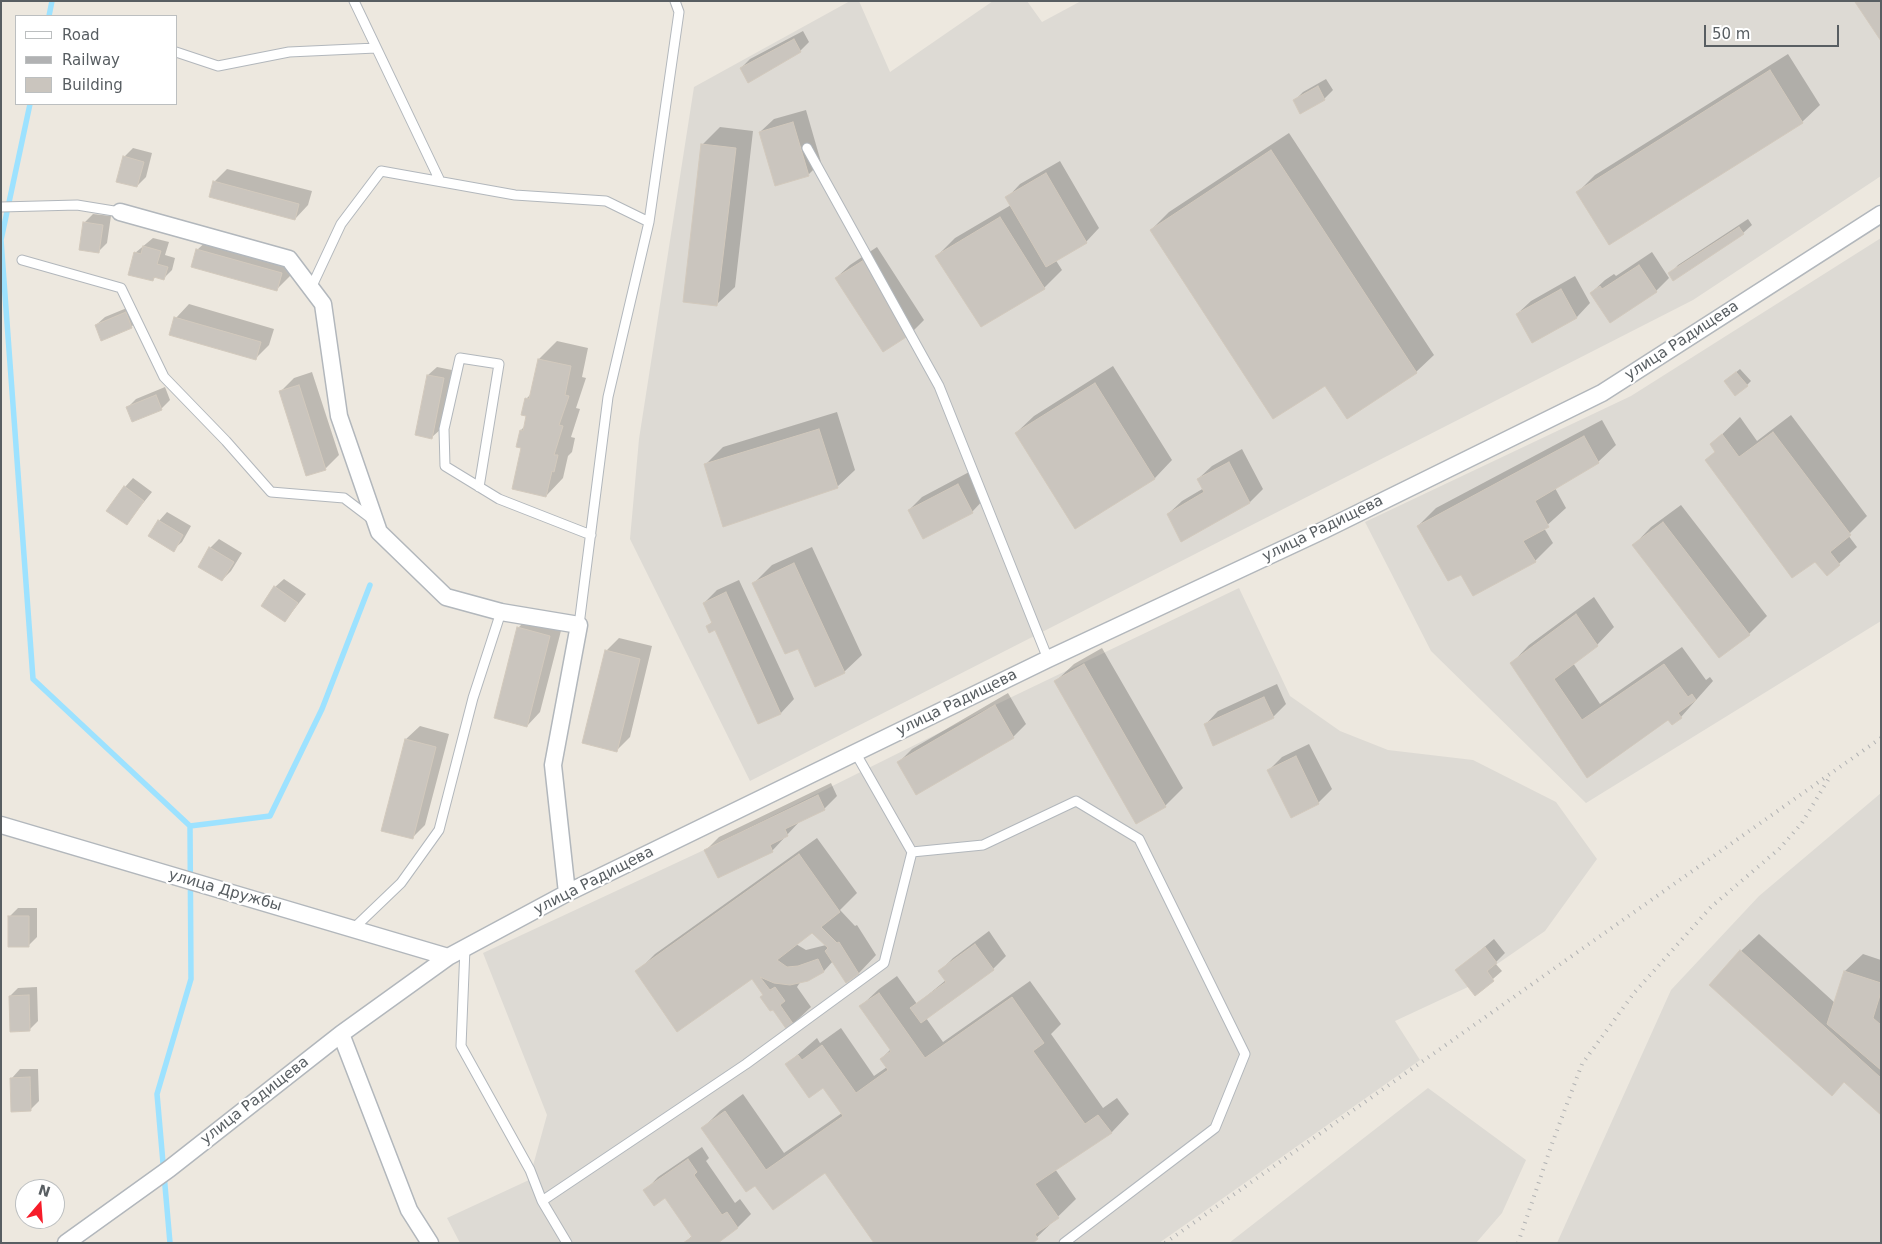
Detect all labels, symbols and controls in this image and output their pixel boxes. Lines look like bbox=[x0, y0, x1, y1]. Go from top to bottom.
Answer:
legend bbox=[15, 15, 178, 105]
scale bar bbox=[1707, 15, 1842, 47]
text: 50 m bbox=[1712, 25, 1750, 43]
text: Road bbox=[62, 26, 100, 44]
text: Railway bbox=[62, 51, 120, 69]
text: Building bbox=[62, 76, 123, 94]
street label: улица Радищева bbox=[1622, 297, 1742, 385]
street label: улица Радищева bbox=[1260, 492, 1386, 566]
street label: улица Радищева bbox=[894, 666, 1020, 740]
street label: улица Радищева bbox=[531, 843, 657, 919]
street label: улица Дружбы bbox=[166, 866, 284, 916]
street label: улица Радищева bbox=[197, 1053, 313, 1149]
north arrow bbox=[15, 1179, 65, 1229]
text: N bbox=[36, 1181, 52, 1200]

